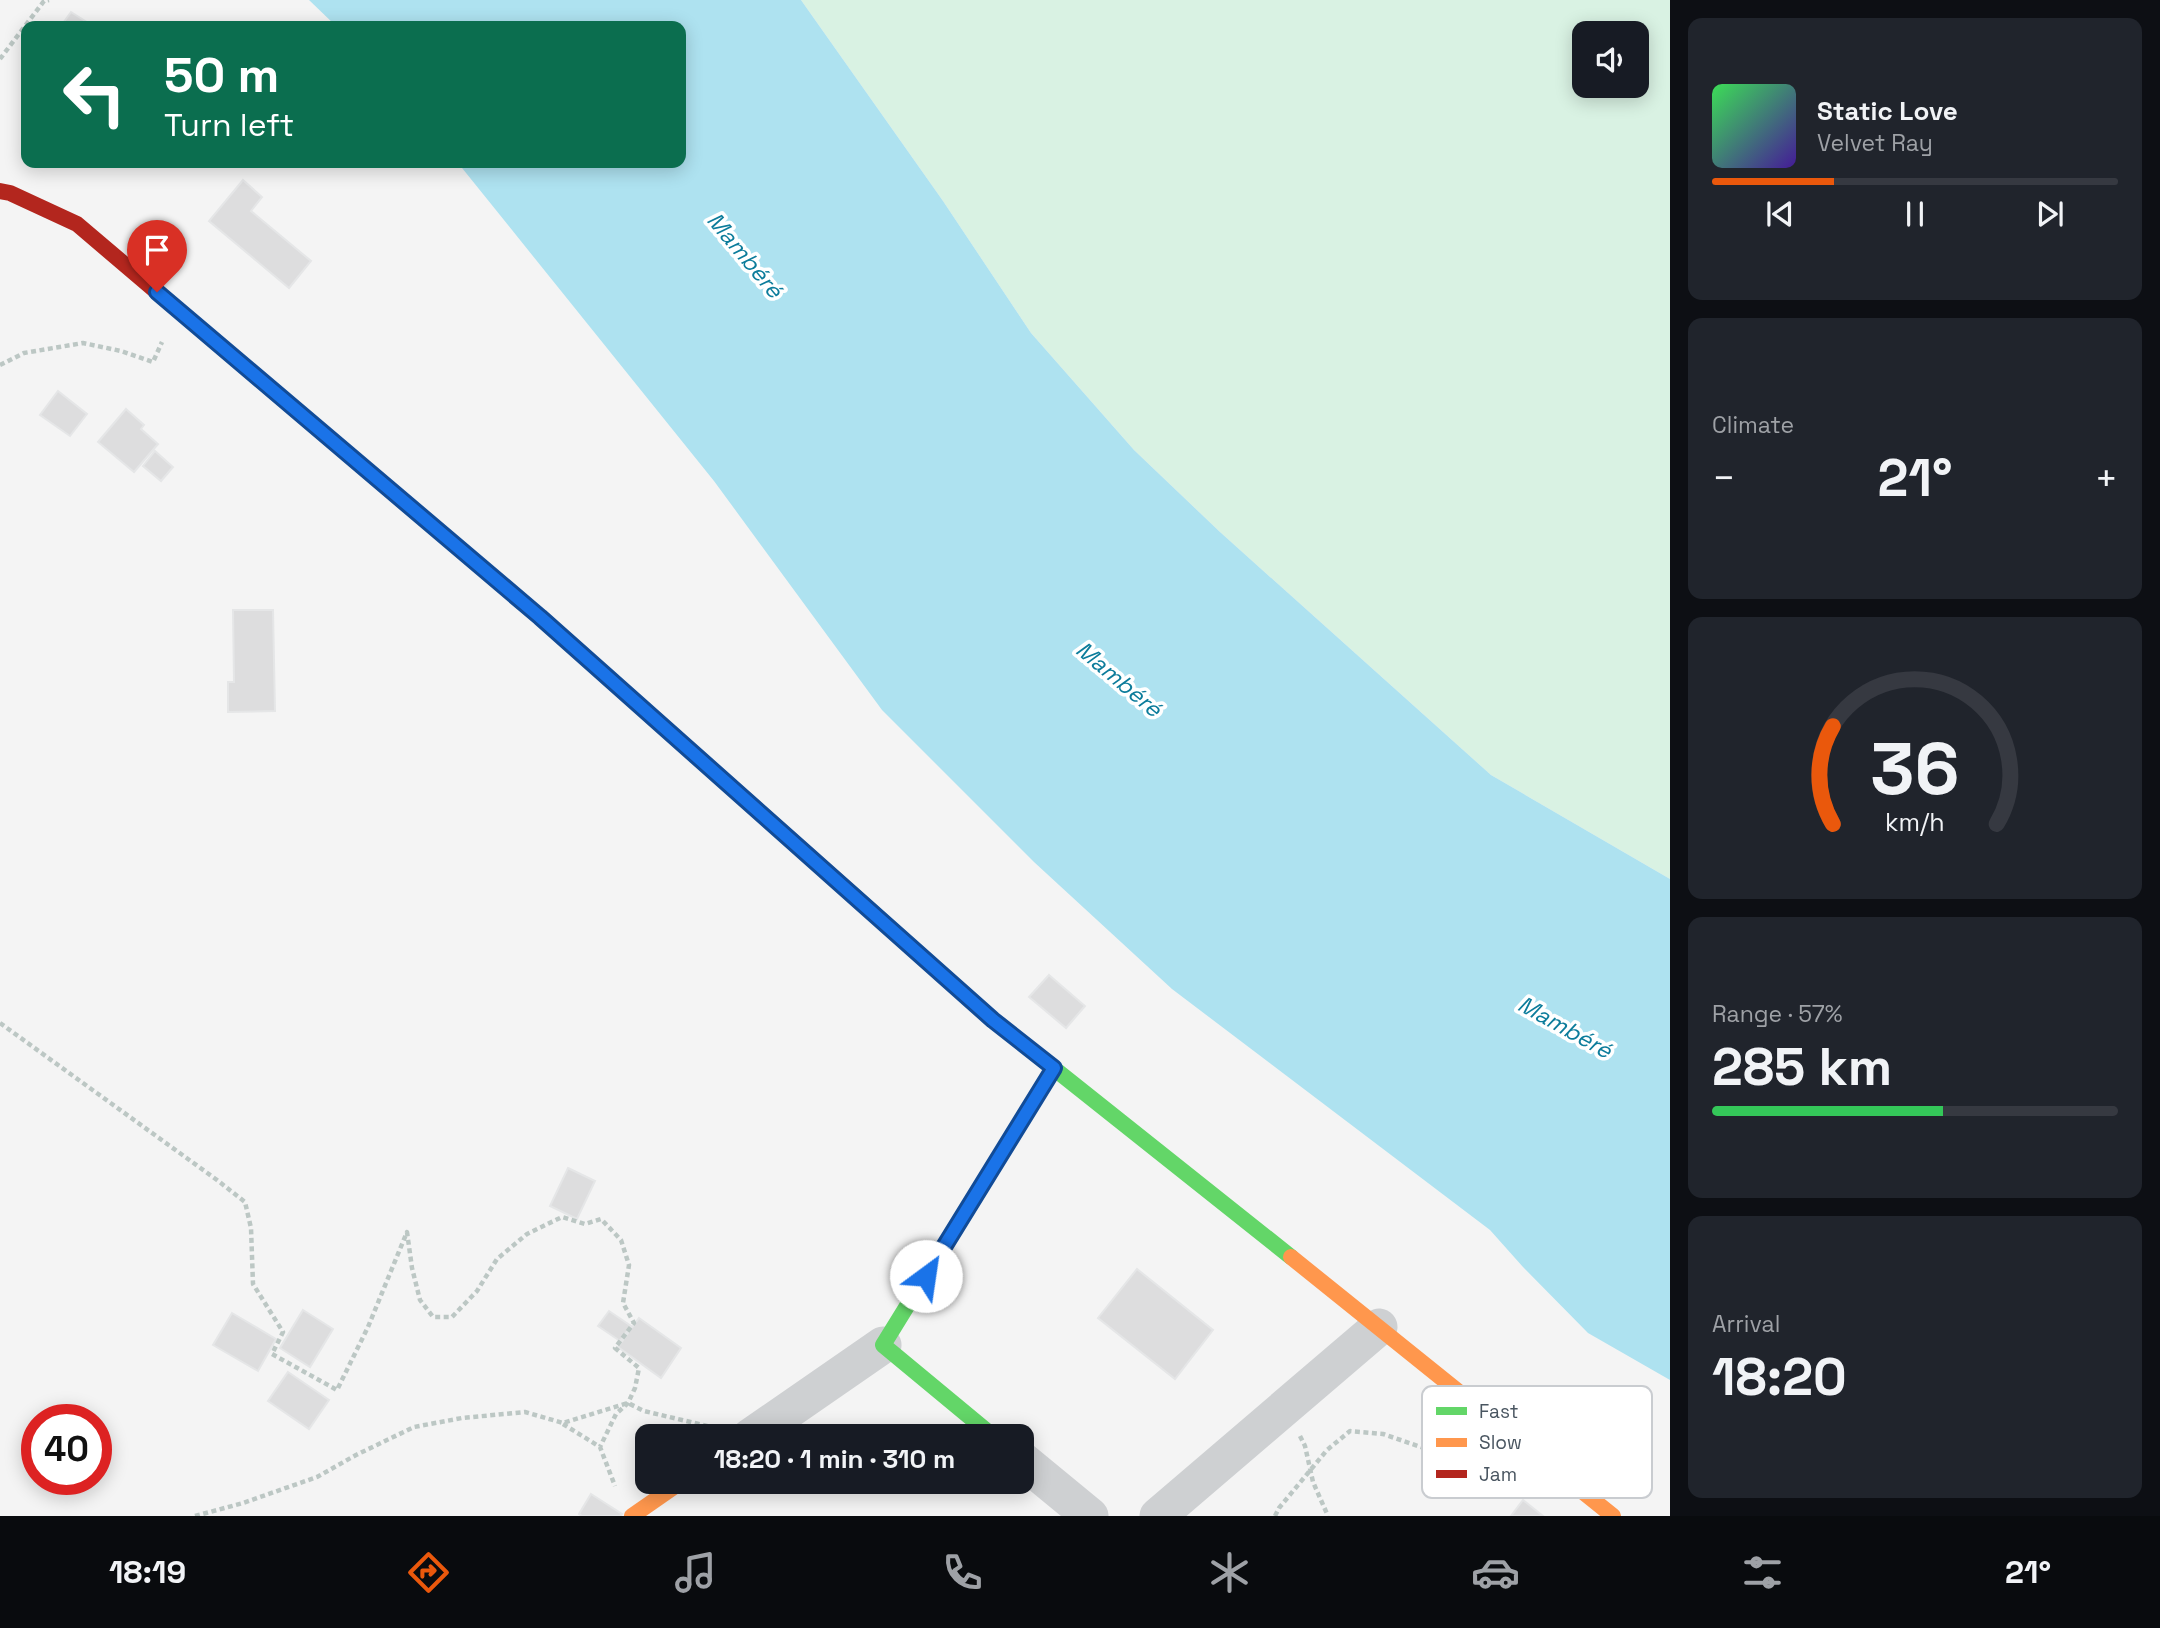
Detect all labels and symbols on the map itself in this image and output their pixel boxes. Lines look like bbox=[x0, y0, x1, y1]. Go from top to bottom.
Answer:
water label: Mambéré bbox=[700, 206, 791, 305]
pin bbox=[127, 220, 187, 292]
water label: Mambéré bbox=[1070, 634, 1169, 725]
water label: Mambéré bbox=[1513, 989, 1619, 1066]
position arrow bbox=[889, 1239, 963, 1313]
legend bbox=[1422, 1386, 1652, 1498]
text: Fast bbox=[1479, 1399, 1519, 1424]
speed limit sign: 40 bbox=[21, 1404, 112, 1495]
text: Slow bbox=[1479, 1430, 1522, 1455]
text: Jam bbox=[1479, 1462, 1517, 1487]

